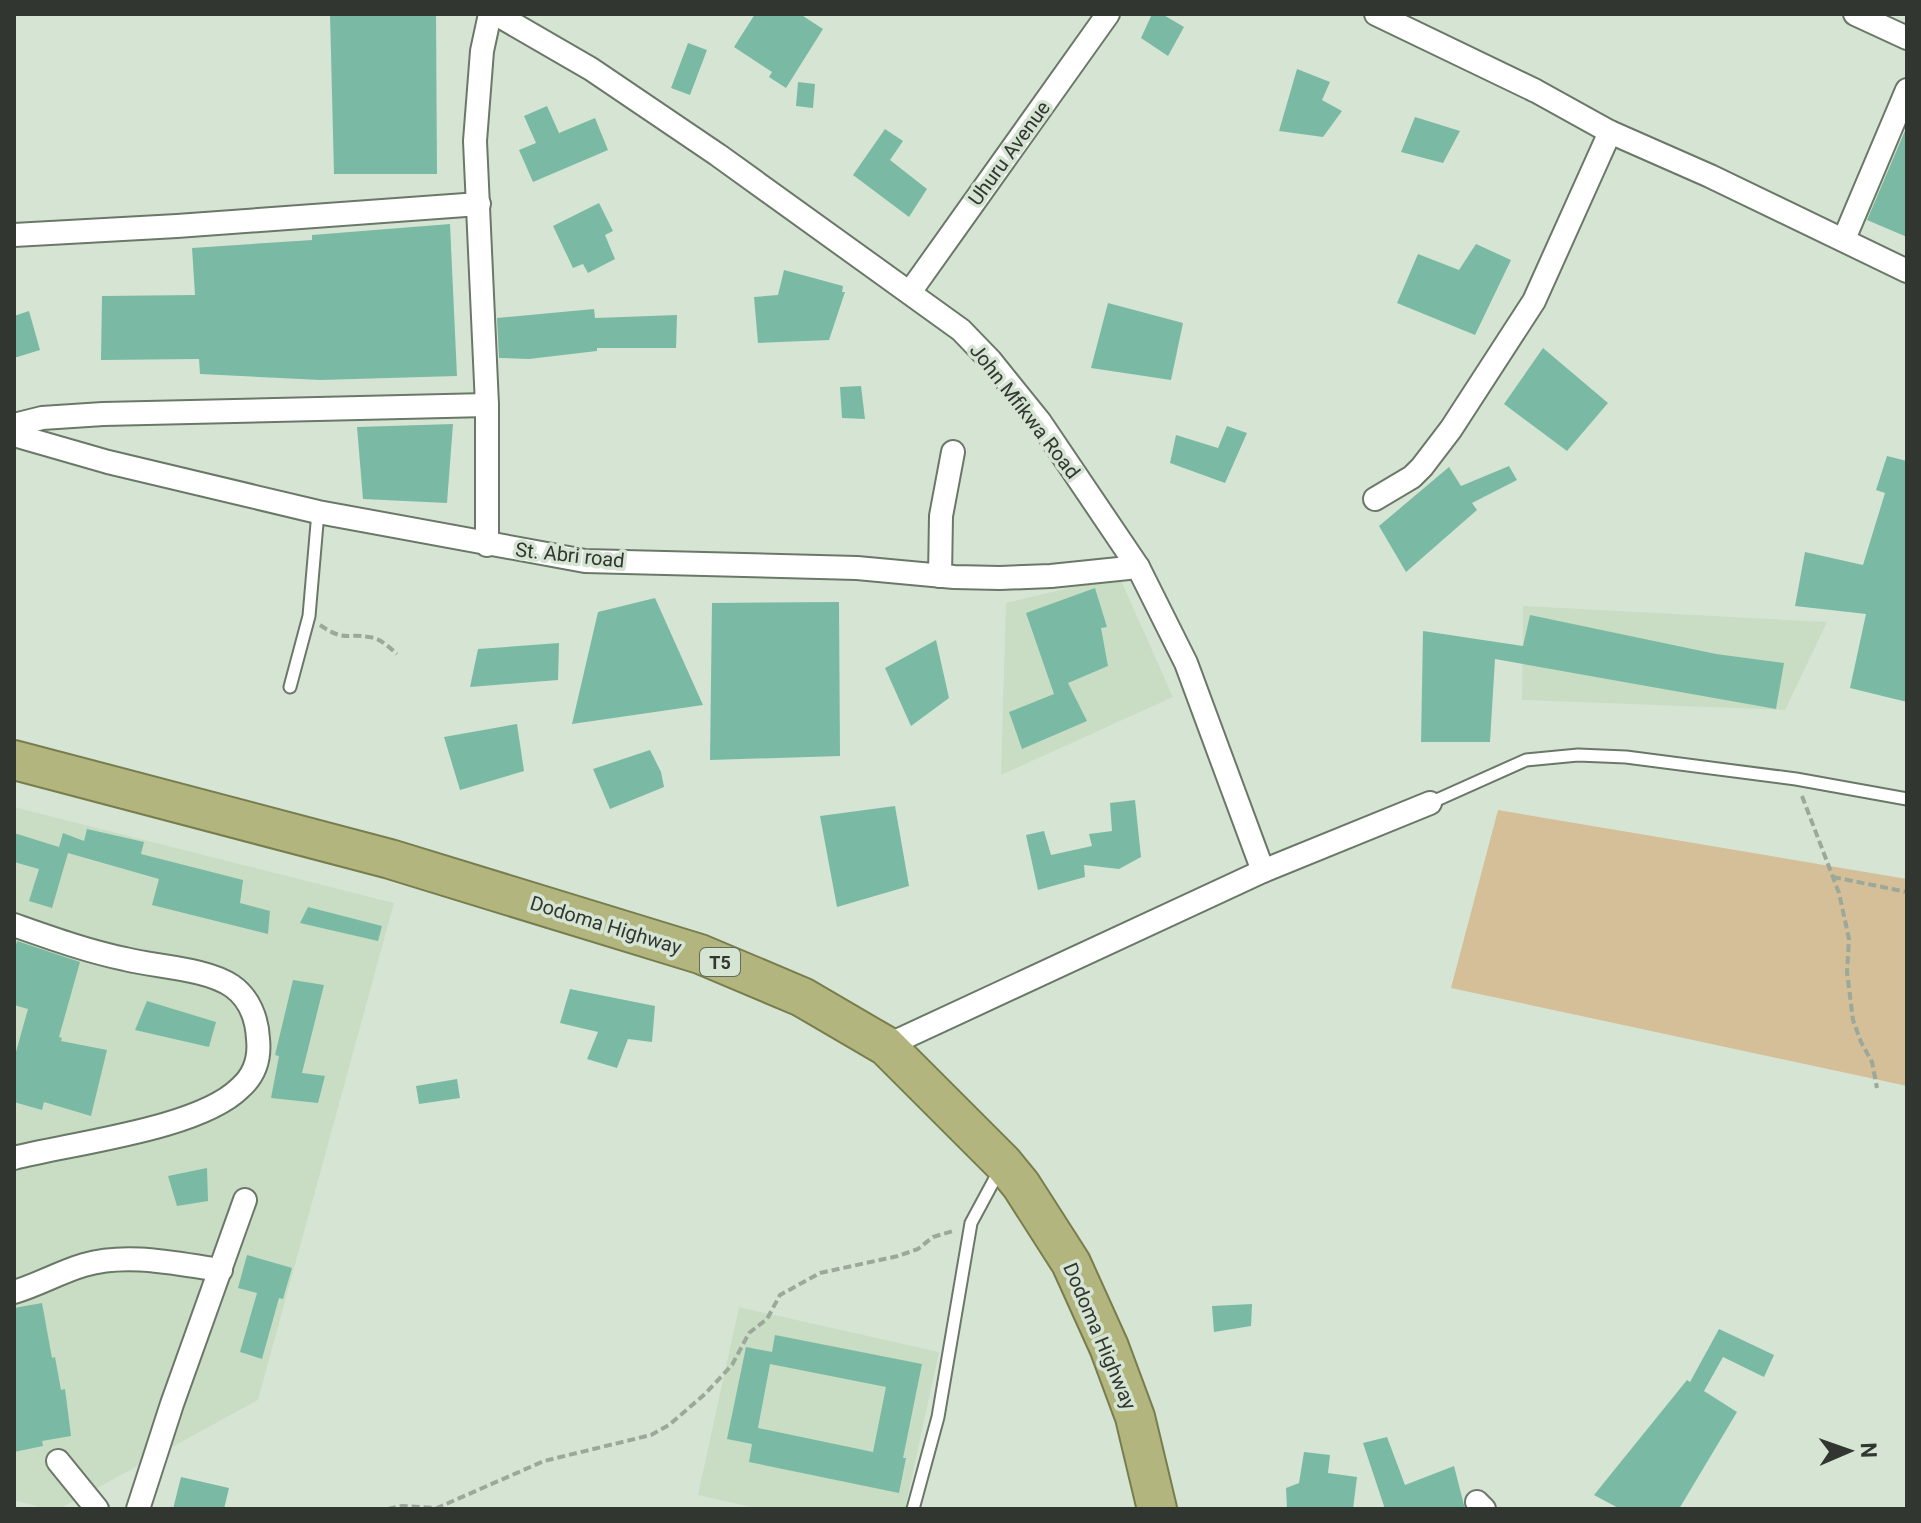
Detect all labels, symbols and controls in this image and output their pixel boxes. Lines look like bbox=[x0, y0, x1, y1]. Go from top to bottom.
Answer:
street label: Uhuru Avenue bbox=[963, 96, 1055, 210]
street label: John Mfikwa Road bbox=[965, 339, 1085, 483]
street label: St. Abri road bbox=[514, 537, 626, 573]
street label: Dodoma Highway bbox=[527, 891, 685, 960]
road number: T5 bbox=[700, 948, 740, 976]
street label: Dodoma Highway bbox=[1058, 1259, 1142, 1414]
north arrow bbox=[1809, 1411, 1889, 1491]
text: N bbox=[1856, 1442, 1881, 1459]

